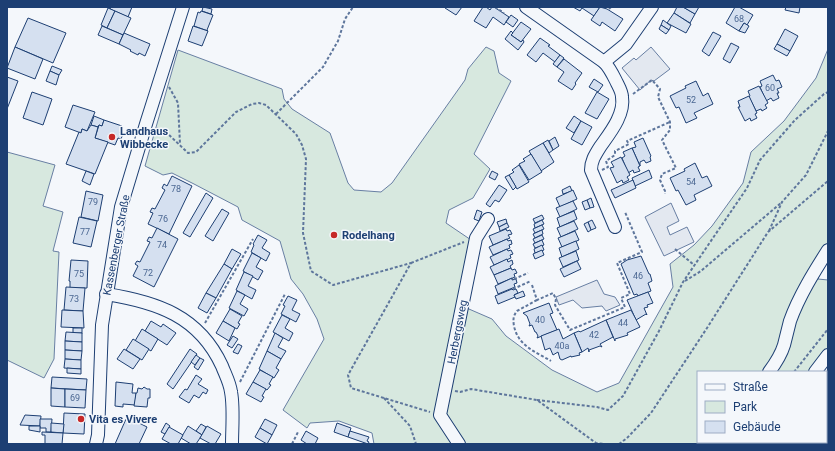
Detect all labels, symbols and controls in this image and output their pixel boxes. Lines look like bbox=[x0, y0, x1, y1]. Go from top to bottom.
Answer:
house number: 68 bbox=[734, 14, 744, 24]
house number: 60 bbox=[765, 83, 775, 93]
house number: 52 bbox=[686, 95, 696, 105]
place label: Landhaus Wibbecke bbox=[120, 125, 168, 151]
marker: Landhaus Wibbecke bbox=[107, 132, 117, 142]
house number: 54 bbox=[686, 177, 696, 187]
house number: 78 bbox=[171, 184, 181, 194]
street label: Kassenberger Straße bbox=[100, 194, 133, 297]
house number: 79 bbox=[88, 197, 98, 207]
house number: 76 bbox=[158, 214, 168, 224]
house number: 77 bbox=[80, 227, 90, 237]
place label: Rodelhang bbox=[342, 229, 395, 242]
marker: Rodelhang bbox=[329, 230, 339, 240]
house number: 74 bbox=[157, 240, 167, 250]
house number: 72 bbox=[143, 268, 153, 278]
house number: 75 bbox=[74, 269, 84, 279]
house number: 46 bbox=[633, 271, 643, 281]
house number: 73 bbox=[69, 294, 79, 304]
street label: Herbergsweg bbox=[445, 299, 470, 365]
house number: 40 bbox=[535, 315, 545, 325]
house number: 44 bbox=[618, 318, 628, 328]
house number: 42 bbox=[589, 330, 599, 340]
house number: 40a bbox=[554, 341, 570, 351]
legend bbox=[697, 371, 827, 443]
text: Straße bbox=[733, 380, 768, 394]
house number: 69 bbox=[70, 393, 80, 403]
text: Park bbox=[733, 400, 758, 414]
place label: Vita es Vivere bbox=[89, 413, 157, 426]
marker: Vita es Vivere bbox=[76, 414, 86, 424]
text: Gebäude bbox=[733, 420, 781, 434]

